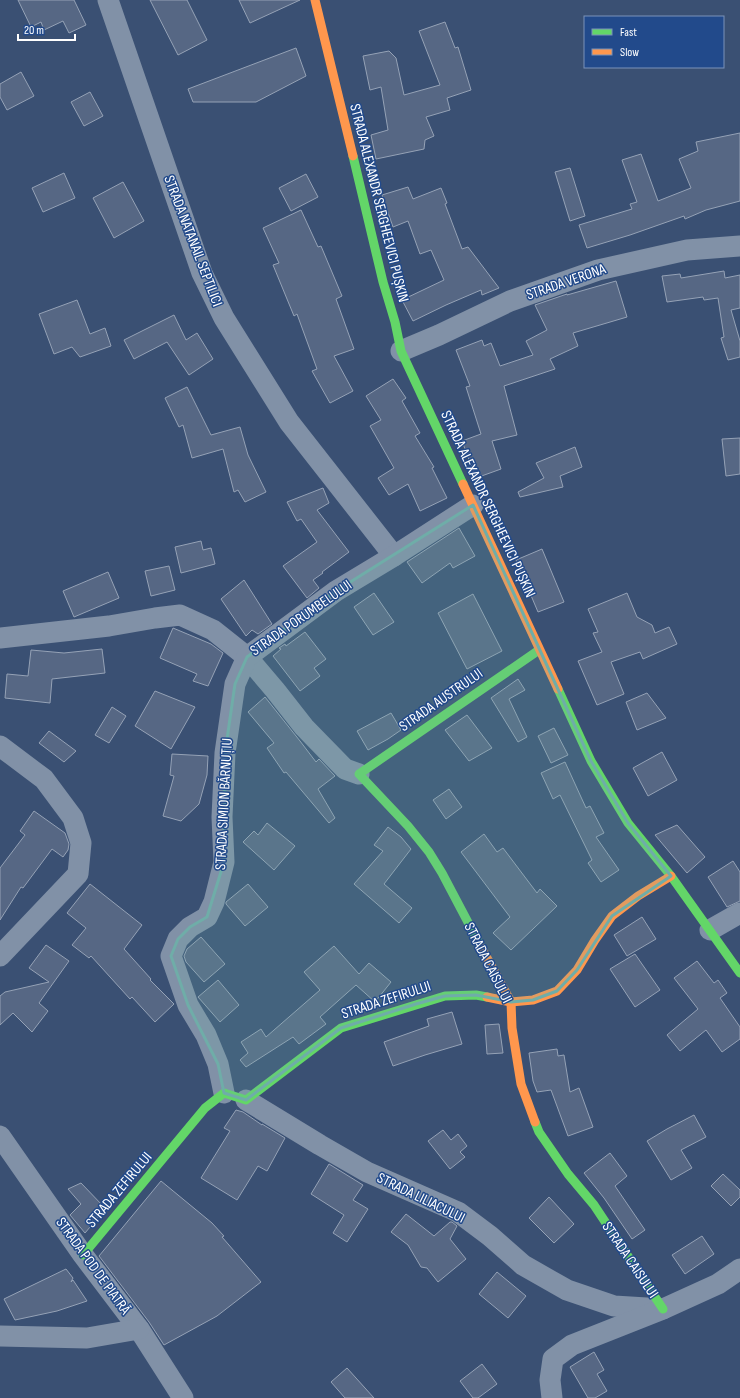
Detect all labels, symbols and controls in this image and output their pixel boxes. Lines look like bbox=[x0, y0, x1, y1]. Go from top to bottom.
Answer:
scale bar bbox=[18, 16, 75, 42]
legend bbox=[584, 16, 724, 68]
text: 20 m bbox=[24, 23, 44, 38]
text: Fast bbox=[620, 25, 637, 40]
text: Slow bbox=[620, 45, 639, 60]
street label: STRADA ALEXANDR SERGHEEVICI PUȘKIN bbox=[345, 102, 413, 304]
street label: STRADA NATANAIL SEPTILICI bbox=[159, 173, 227, 309]
street label: STRADA VERONA bbox=[524, 259, 609, 304]
street label: STRADA ALEXANDR SERGHEEVICI PUȘKIN bbox=[436, 408, 540, 600]
street label: STRADA PORUMBELULUI bbox=[246, 576, 356, 660]
street label: STRADA AUSTRULUI bbox=[395, 664, 487, 736]
street label: STRADA SIMION BĂRNUȚIU bbox=[211, 738, 237, 870]
street label: STRADA CAISULUI bbox=[460, 919, 516, 1007]
street label: STRADA ZEFIRULUI bbox=[339, 977, 433, 1023]
street label: STRADA ZEFIRULUI bbox=[82, 1148, 156, 1232]
street label: STRADA LILIACULUI bbox=[374, 1169, 468, 1227]
street label: STRADA POD DE PIATRĂ bbox=[51, 1214, 135, 1319]
street label: STRADA CAISULUI bbox=[598, 1218, 662, 1302]

